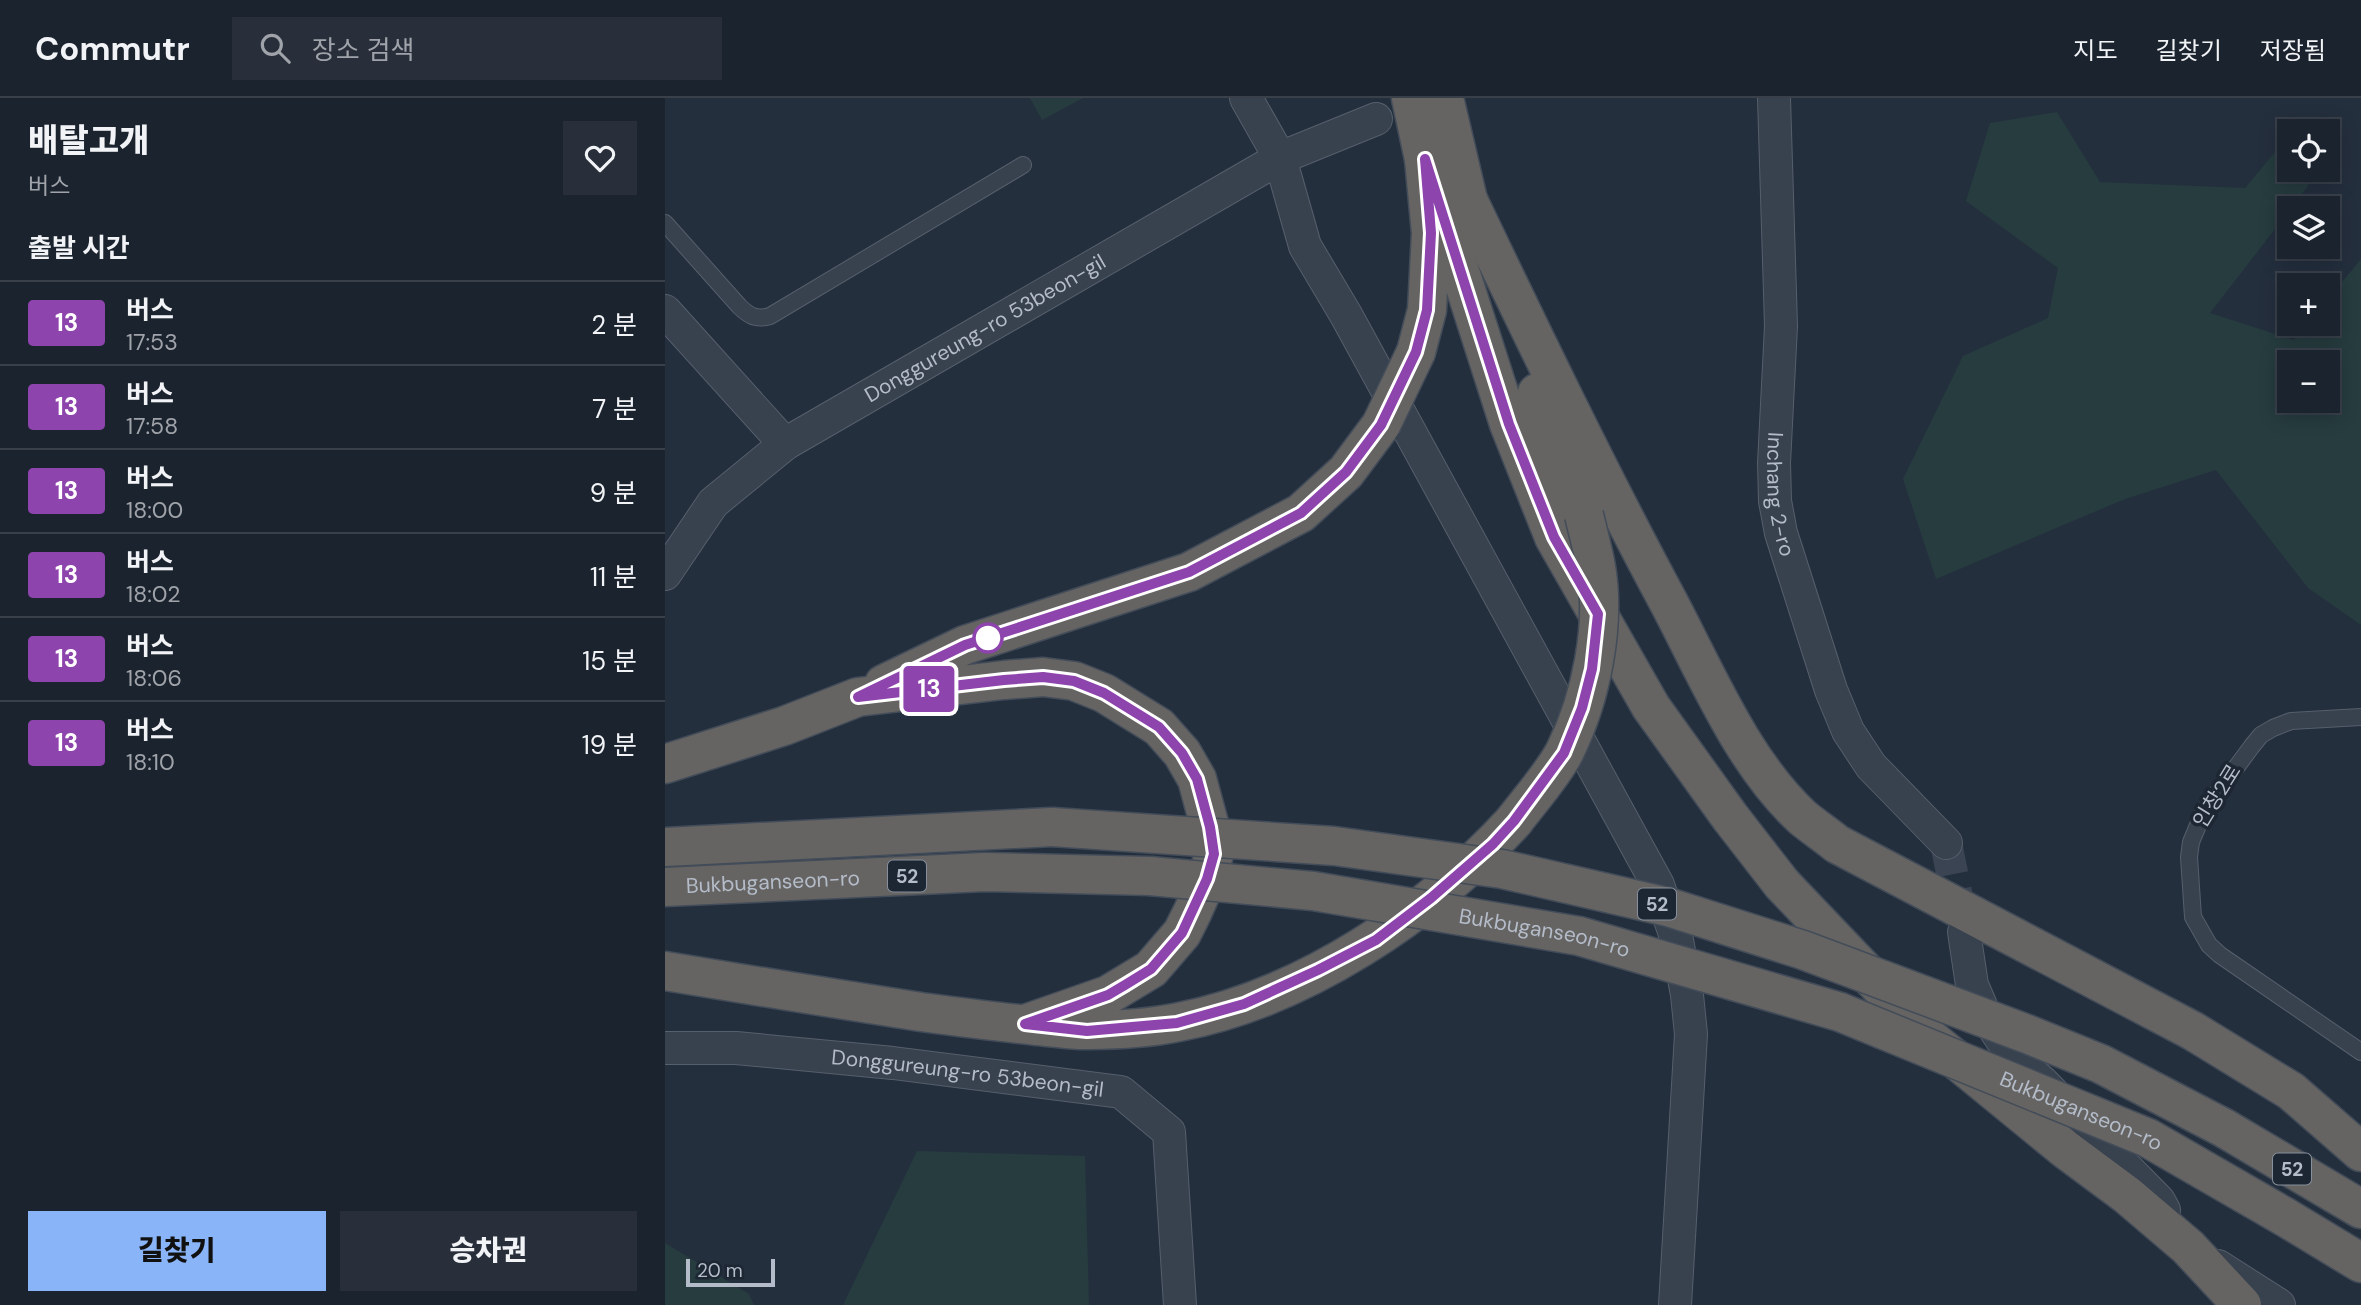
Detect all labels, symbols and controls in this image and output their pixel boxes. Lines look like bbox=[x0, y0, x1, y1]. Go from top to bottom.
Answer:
search box bbox=[232, 17, 722, 80]
text: Commutr bbox=[35, 27, 190, 70]
icon: search bbox=[256, 29, 294, 67]
text: 장소 검색 bbox=[312, 33, 414, 67]
text: 지도 bbox=[2073, 35, 2118, 66]
text: 길찾기 bbox=[2156, 35, 2222, 66]
text: 저장됨 bbox=[2260, 35, 2326, 66]
text: 배탈고개 bbox=[28, 119, 149, 162]
map controls bbox=[2277, 119, 2340, 413]
button: locate bbox=[2277, 119, 2340, 182]
button: heart bbox=[563, 121, 637, 195]
text: 버스 bbox=[28, 171, 70, 201]
button: layers bbox=[2277, 196, 2340, 259]
text: 출발 시간 bbox=[28, 231, 130, 265]
street label: Donggureung-ro 53beon-gil bbox=[860, 248, 1111, 409]
button: + bbox=[2277, 273, 2340, 336]
text: 버스 bbox=[126, 293, 174, 327]
text: 13 bbox=[55, 307, 78, 338]
text: 2 분 bbox=[591, 308, 637, 342]
text: 17:53 bbox=[126, 327, 178, 357]
button: − bbox=[2277, 350, 2340, 413]
text: 버스 bbox=[126, 377, 174, 411]
text: 13 bbox=[55, 391, 78, 422]
text: 7 분 bbox=[592, 392, 637, 426]
text: 17:58 bbox=[126, 411, 178, 441]
street label: Inchang 2-ro bbox=[1760, 431, 1802, 560]
text: 버스 bbox=[126, 461, 174, 495]
text: 13 bbox=[55, 475, 78, 506]
text: 9 분 bbox=[590, 476, 637, 510]
text: 18:00 bbox=[126, 495, 183, 525]
text: 버스 bbox=[126, 545, 174, 579]
text: 13 bbox=[55, 559, 78, 590]
text: 11 분 bbox=[590, 560, 637, 594]
text: 18:02 bbox=[126, 579, 181, 609]
unlabelled marker bbox=[973, 623, 1003, 653]
text: 버스 bbox=[126, 629, 174, 663]
text: 13 bbox=[55, 643, 78, 674]
text: 15 분 bbox=[582, 644, 637, 678]
text: 18:06 bbox=[126, 663, 182, 693]
line badge: 13 bbox=[897, 666, 961, 712]
text: 13 bbox=[917, 673, 941, 704]
text: 버스 bbox=[126, 713, 174, 747]
text: 13 bbox=[55, 727, 78, 758]
text: 19 분 bbox=[582, 728, 637, 762]
text: 18:10 bbox=[126, 747, 175, 777]
street label: 인창2로 bbox=[2187, 759, 2247, 833]
road number: 52 bbox=[888, 860, 926, 891]
street label: Bukbuganseon-ro bbox=[685, 864, 860, 900]
road number: 52 bbox=[1638, 888, 1676, 919]
street label: Bukbuganseon-ro bbox=[1457, 902, 1633, 964]
street label: Donggureung-ro 53beon-gil bbox=[830, 1043, 1105, 1104]
street label: Bukbuganseon-ro bbox=[1995, 1065, 2168, 1158]
road number: 52 bbox=[2273, 1154, 2311, 1184]
button: 길찾기 bbox=[28, 1211, 326, 1291]
button: 승차권 bbox=[340, 1211, 637, 1291]
scale bar bbox=[686, 1256, 775, 1288]
text: 20 m bbox=[697, 1258, 743, 1283]

